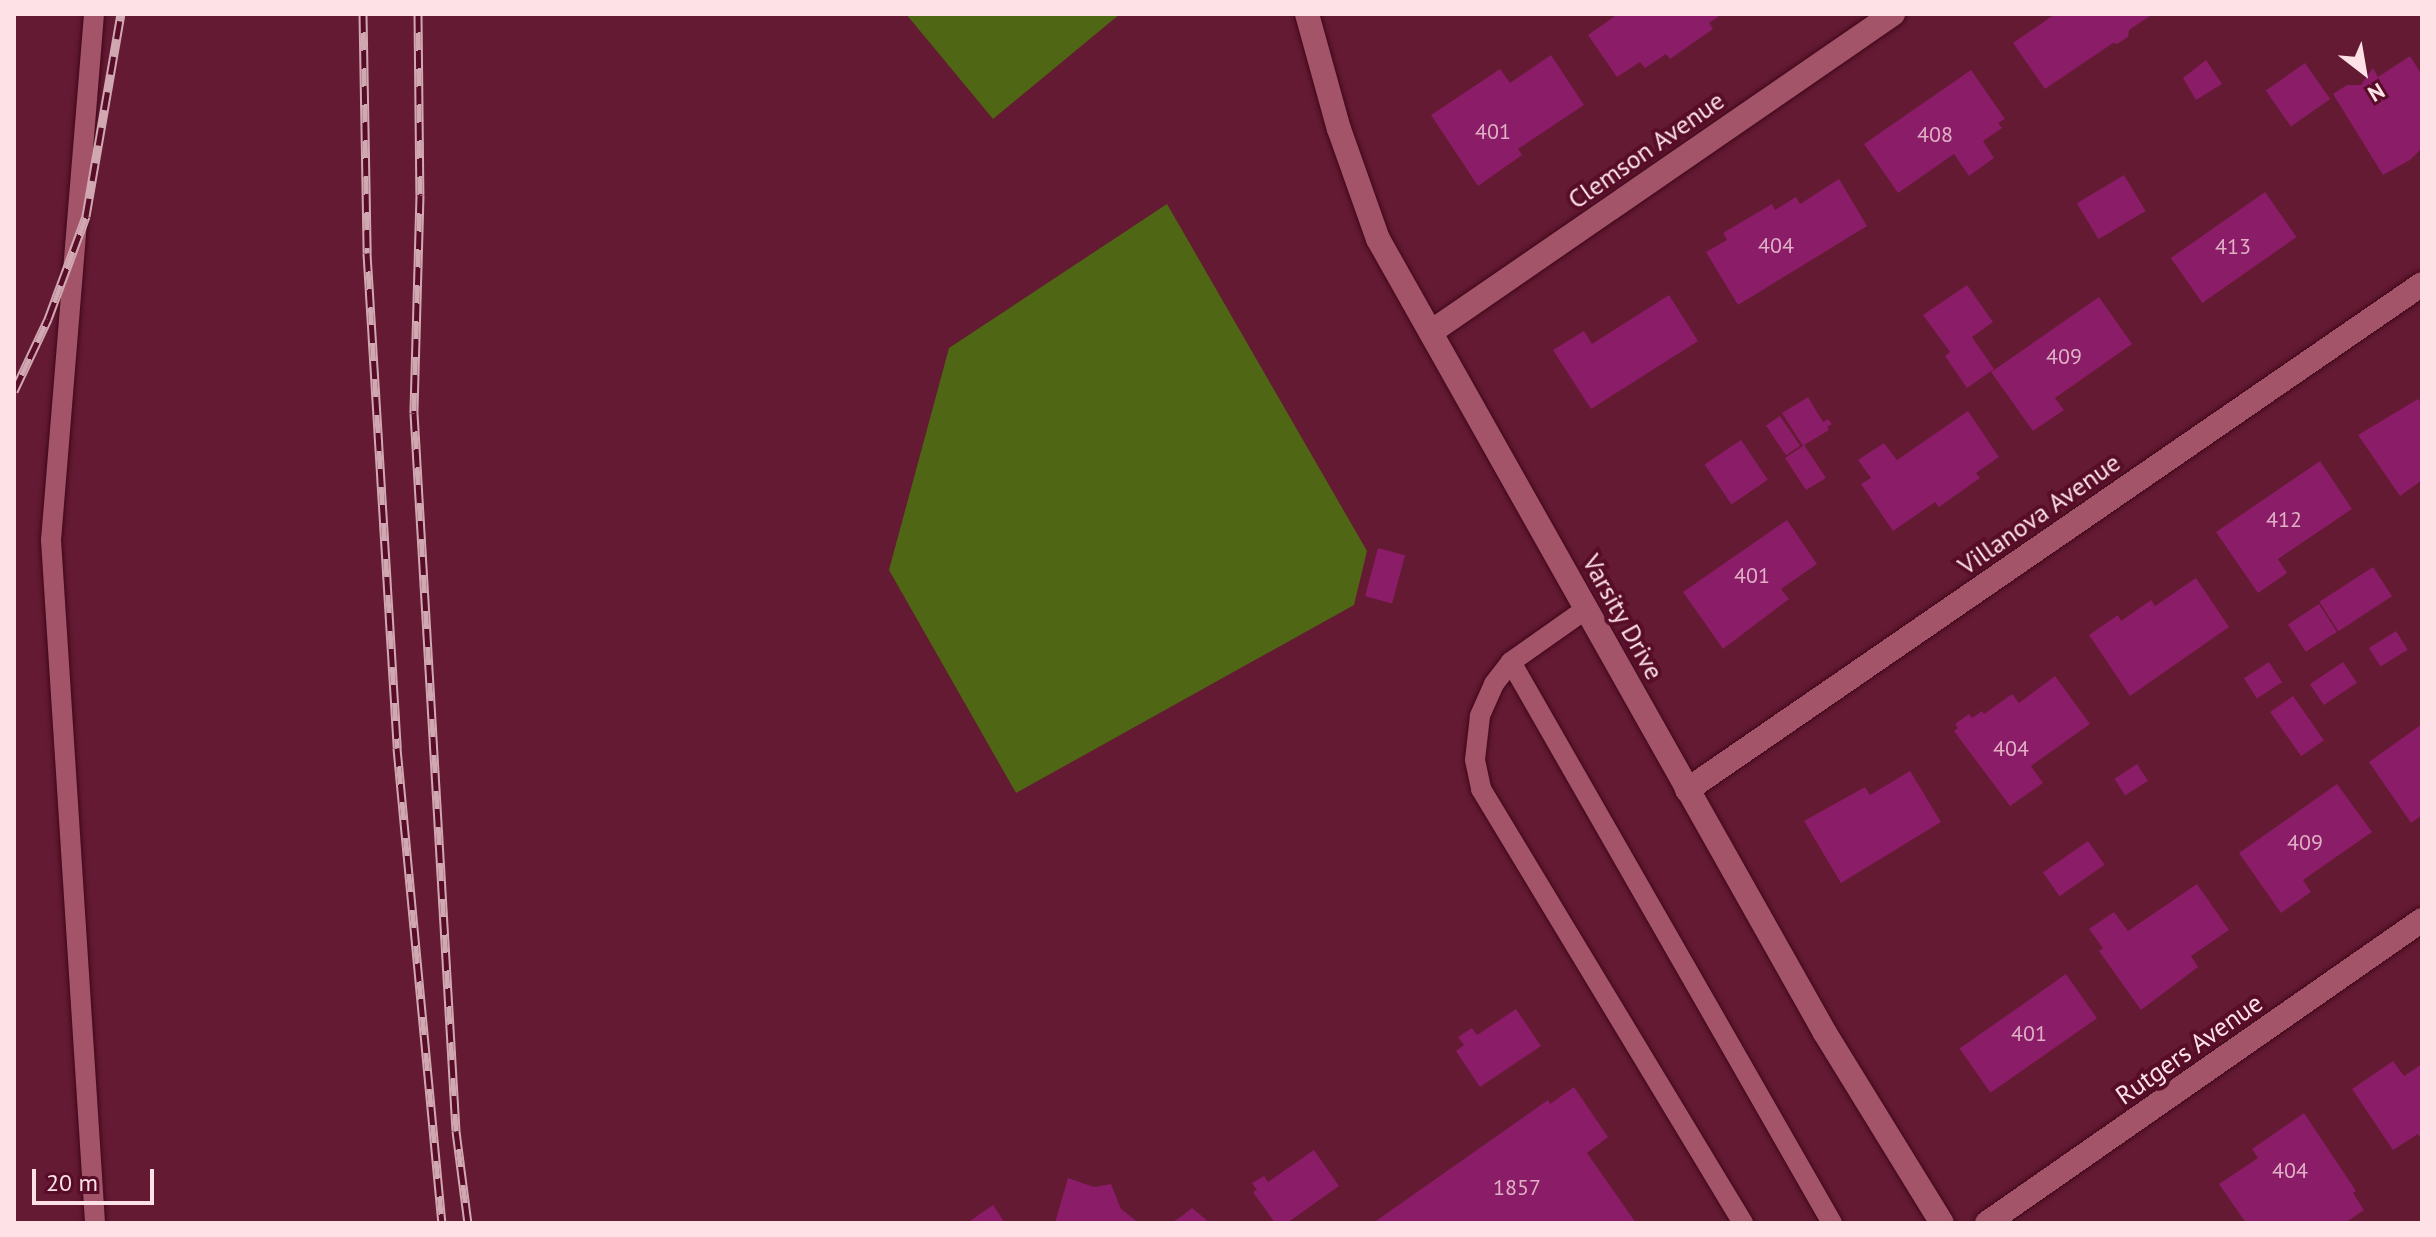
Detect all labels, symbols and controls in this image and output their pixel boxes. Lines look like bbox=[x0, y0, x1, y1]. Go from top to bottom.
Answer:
north arrow bbox=[2324, 32, 2404, 112]
text: N bbox=[2363, 77, 2390, 108]
street label: Clemson Avenue bbox=[1562, 84, 1730, 216]
house number: 401 bbox=[1475, 119, 1511, 145]
house number: 408 bbox=[1917, 122, 1953, 148]
house number: 404 bbox=[1758, 233, 1794, 259]
house number: 413 bbox=[2215, 234, 2251, 260]
house number: 409 bbox=[2046, 344, 2082, 370]
street label: Villanova Avenue bbox=[1952, 446, 2126, 582]
house number: 412 bbox=[2266, 507, 2302, 533]
street label: Varsity Drive bbox=[1576, 549, 1670, 685]
house number: 401 bbox=[1734, 563, 1770, 589]
house number: 404 bbox=[1993, 736, 2029, 762]
house number: 409 bbox=[2287, 830, 2323, 856]
street label: Rutgers Avenue bbox=[2109, 987, 2269, 1111]
house number: 401 bbox=[2011, 1021, 2047, 1047]
scale bar bbox=[36, 1153, 158, 1203]
house number: 404 bbox=[2272, 1158, 2308, 1184]
text: 20 m bbox=[46, 1167, 98, 1198]
house number: 1857 bbox=[1493, 1175, 1541, 1201]

